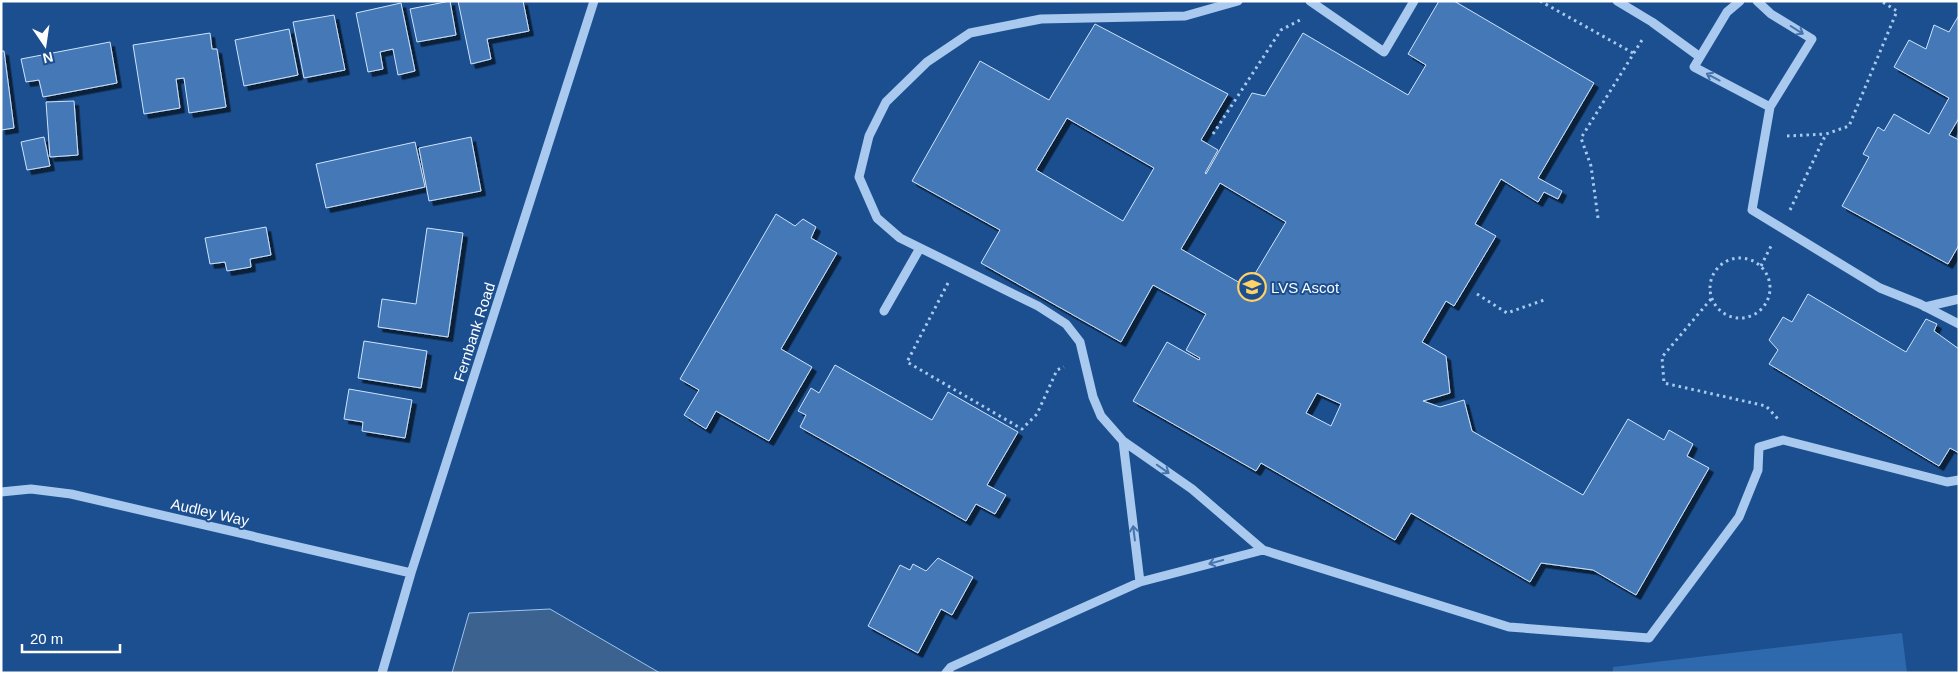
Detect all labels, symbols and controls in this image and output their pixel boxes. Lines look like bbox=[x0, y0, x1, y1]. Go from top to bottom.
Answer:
north arrow bbox=[20, 20, 70, 70]
one-way arrow bbox=[1789, 25, 1803, 35]
text: N bbox=[41, 49, 55, 67]
one-way arrow bbox=[1706, 72, 1721, 82]
school or university icon: LVS Ascot bbox=[1237, 272, 1267, 302]
place label: LVS Ascot bbox=[1271, 279, 1340, 296]
street label: Fernbank Road bbox=[450, 280, 498, 384]
one-way arrow bbox=[1156, 464, 1170, 474]
street label: Audley Way bbox=[169, 495, 251, 529]
one-way arrow bbox=[1129, 526, 1139, 542]
one-way arrow bbox=[1209, 558, 1225, 567]
scale bar bbox=[22, 622, 120, 654]
text: 20 m bbox=[30, 630, 63, 647]

